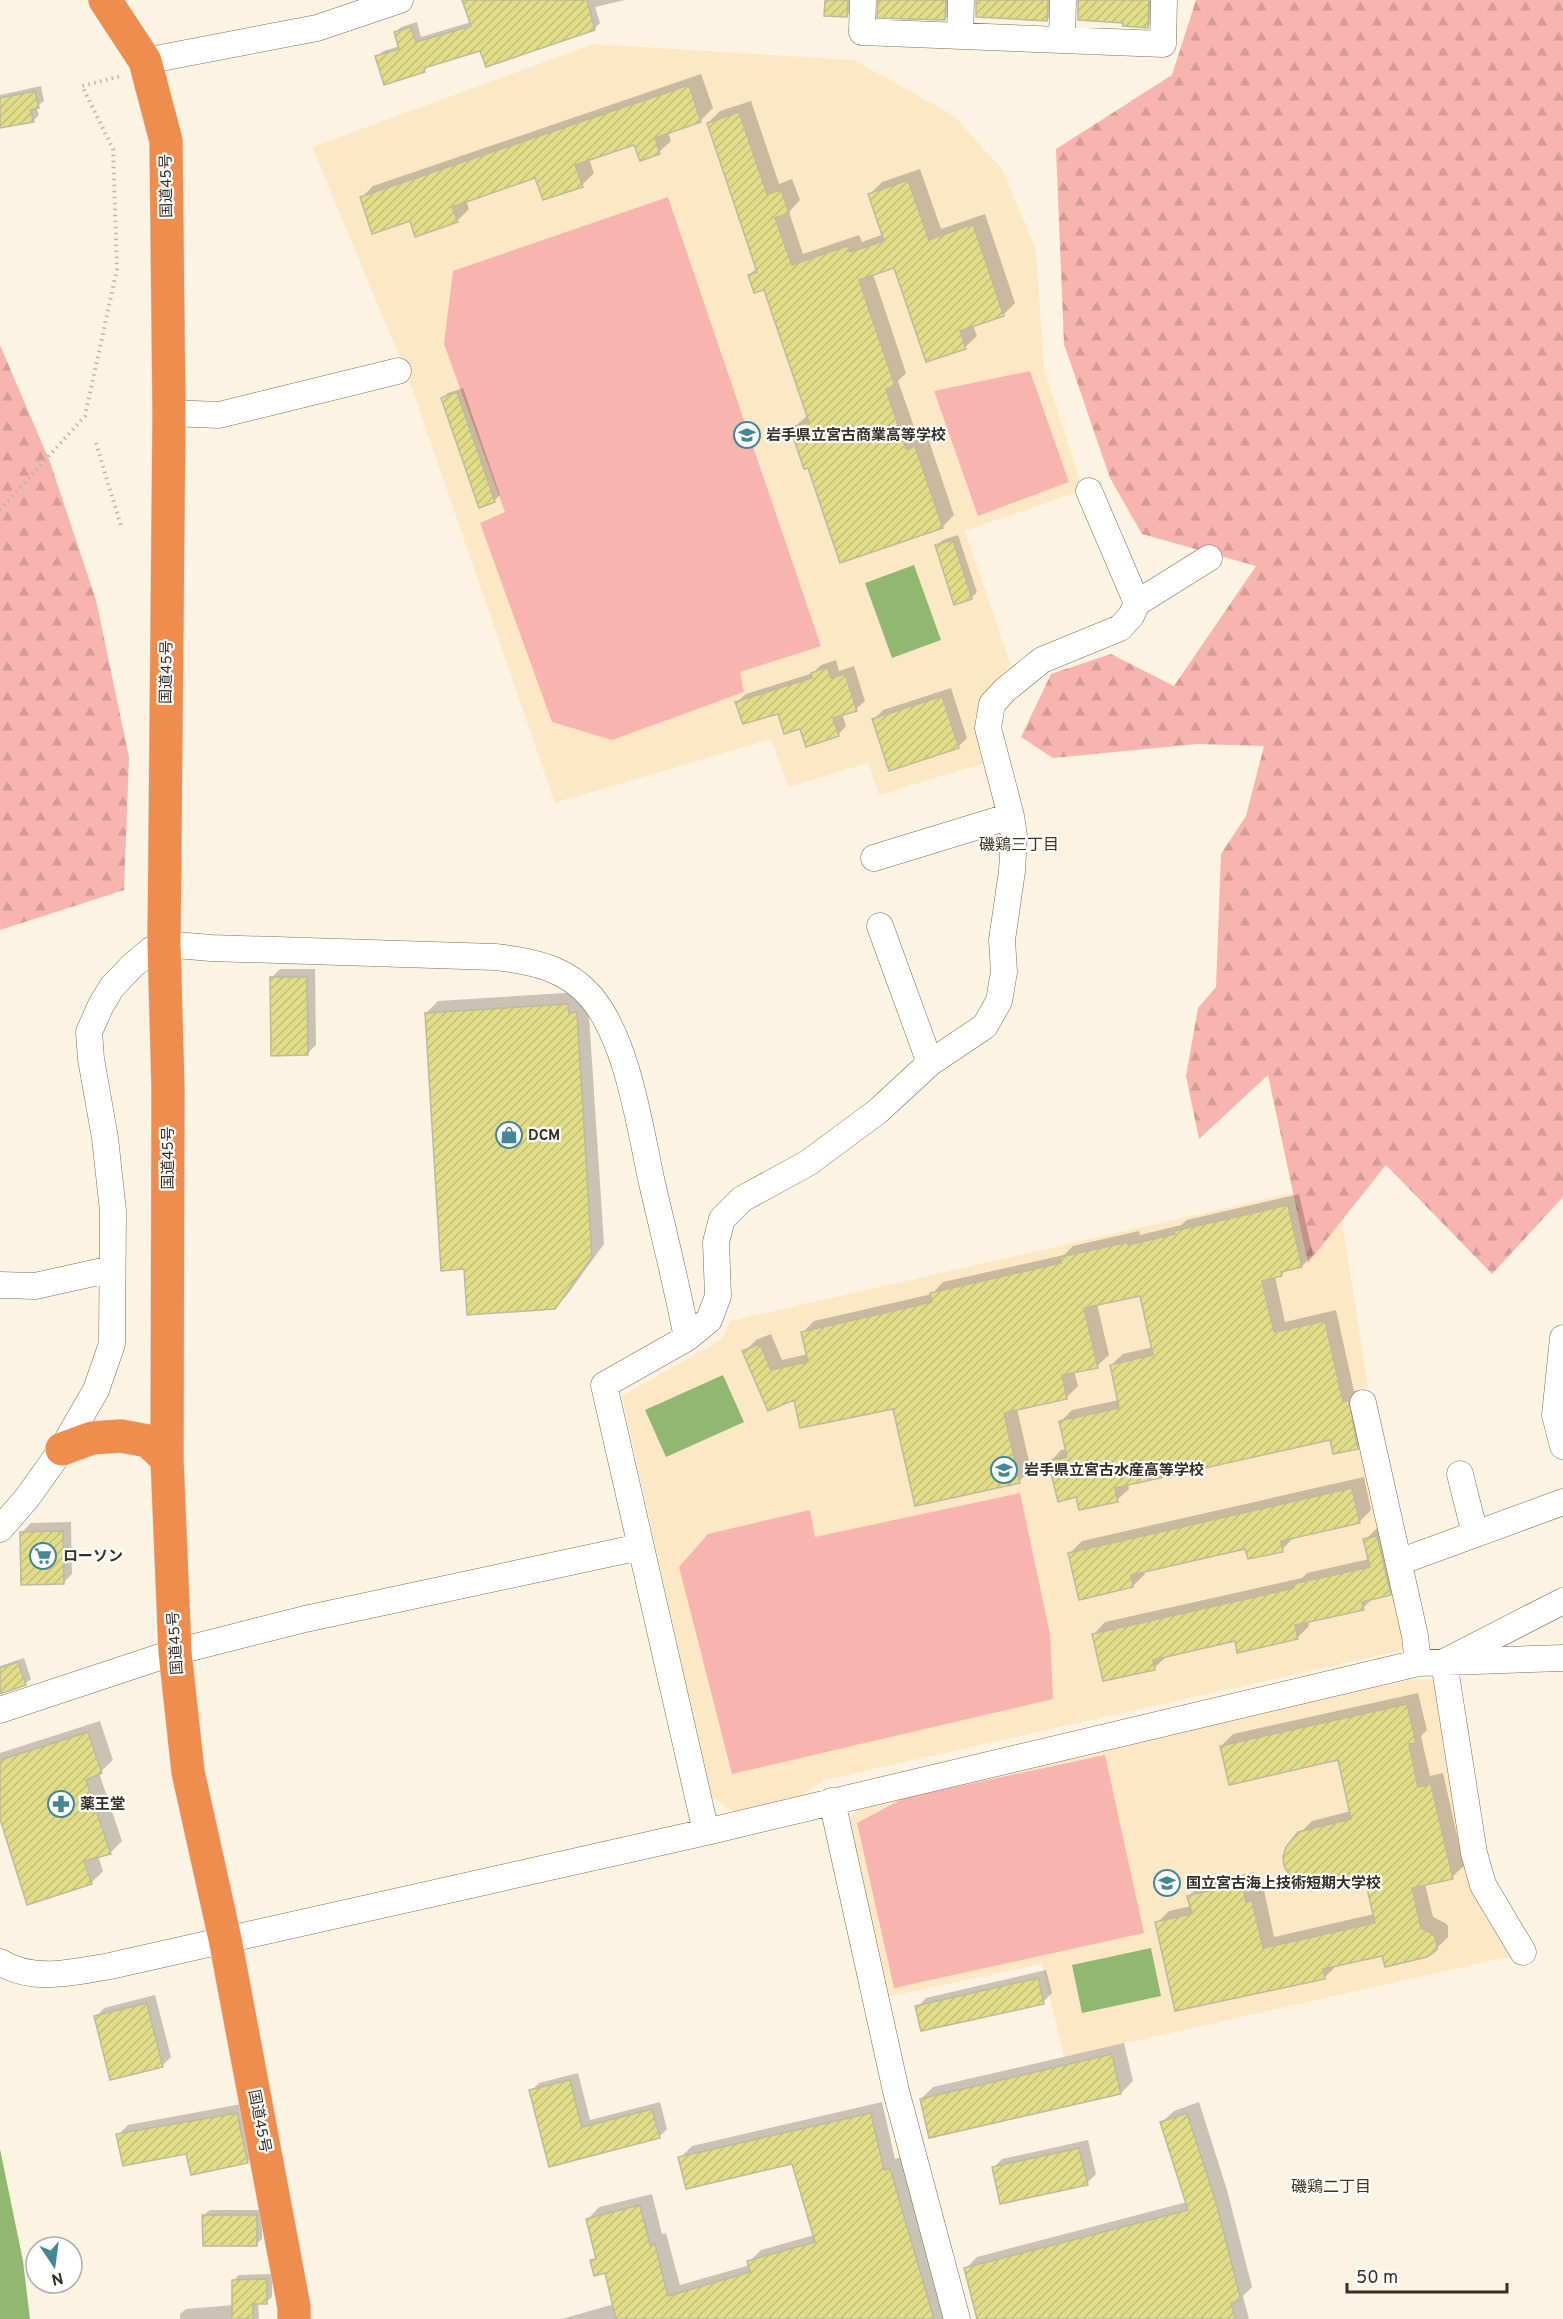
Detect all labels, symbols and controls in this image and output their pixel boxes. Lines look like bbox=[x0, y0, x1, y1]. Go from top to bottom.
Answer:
street label: 国道45号 bbox=[157, 154, 178, 218]
school or university icon: 岩手県立宮古商業高等学校 bbox=[732, 420, 762, 450]
place label: 岩手県立宮古商業高等学校 bbox=[766, 427, 946, 446]
street label: 国道45号 bbox=[157, 640, 178, 704]
district label: 磯鶏三丁目 bbox=[979, 836, 1059, 856]
shop icon: DCM bbox=[494, 1120, 524, 1150]
street label: 国道45号 bbox=[160, 1126, 179, 1190]
place label: DCM bbox=[528, 1127, 560, 1146]
school or university icon: 岩手県立宮古水産高等学校 bbox=[989, 1455, 1019, 1485]
place label: 岩手県立宮古水産高等学校 bbox=[1024, 1462, 1204, 1481]
supermarket icon: ローソン bbox=[28, 1541, 58, 1571]
place label: ローソン bbox=[63, 1548, 123, 1567]
street label: 国道45号 bbox=[165, 1610, 188, 1675]
pharmacy icon: 薬王堂 bbox=[46, 1789, 76, 1819]
place label: 薬王堂 bbox=[80, 1796, 125, 1815]
school or university icon: 国立宮古海上技術短期大学校 bbox=[1152, 1868, 1182, 1898]
place label: 国立宮古海上技術短期大学校 bbox=[1186, 1875, 1381, 1894]
street label: 国道45号 bbox=[243, 2088, 274, 2154]
district label: 磯鶏二丁目 bbox=[1291, 2178, 1371, 2198]
north arrow bbox=[24, 2235, 84, 2295]
scale bar bbox=[1347, 2256, 1508, 2294]
text: N bbox=[49, 2267, 65, 2289]
text: 50 m bbox=[1356, 2267, 1398, 2290]

